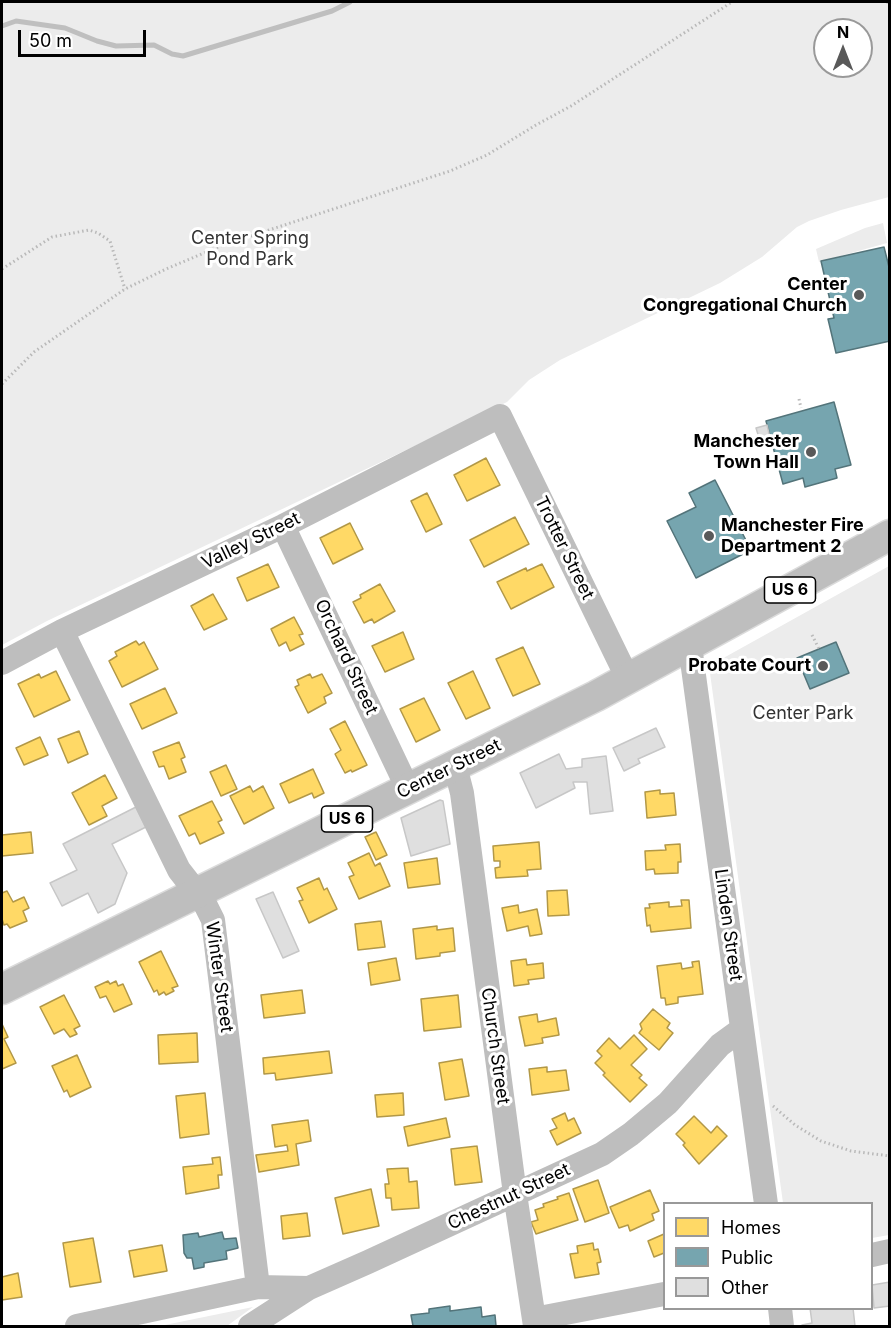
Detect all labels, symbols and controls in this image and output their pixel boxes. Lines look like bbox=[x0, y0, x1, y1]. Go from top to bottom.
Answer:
scale bar bbox=[21, 18, 148, 56]
north arrow bbox=[813, 18, 873, 78]
text: N bbox=[837, 22, 849, 42]
text: 50 m bbox=[29, 30, 72, 51]
park label: Center Spring Pond Park bbox=[191, 228, 309, 270]
place label: Center Congregational Church bbox=[643, 274, 847, 316]
marker: Center Congregational Church bbox=[852, 288, 866, 302]
place label: Manchester Town Hall bbox=[694, 431, 799, 474]
marker: Manchester Town Hall bbox=[804, 445, 818, 459]
street label: Trotter Street bbox=[530, 493, 598, 603]
street label: Valley Street bbox=[198, 508, 304, 574]
place label: Manchester Fire Department 2 bbox=[721, 515, 864, 558]
marker: Manchester Fire Department 2 bbox=[702, 529, 716, 543]
road number: US 6 bbox=[764, 577, 816, 603]
street label: Orchard Street bbox=[310, 596, 382, 718]
place label: Probate Court bbox=[688, 655, 811, 677]
marker: Probate Court bbox=[816, 659, 830, 673]
park label: Center Park bbox=[753, 703, 853, 725]
street label: Center Street bbox=[393, 734, 505, 804]
road number: US 6 bbox=[322, 806, 372, 832]
street label: Linden Street bbox=[709, 867, 747, 983]
street label: Winter Street bbox=[201, 920, 237, 1034]
street label: Church Street bbox=[476, 986, 514, 1106]
street label: Chestnut Street bbox=[444, 1159, 574, 1235]
legend bbox=[663, 1202, 873, 1310]
text: Homes bbox=[721, 1217, 781, 1238]
text: Public bbox=[721, 1247, 773, 1268]
text: Other bbox=[721, 1277, 769, 1298]

